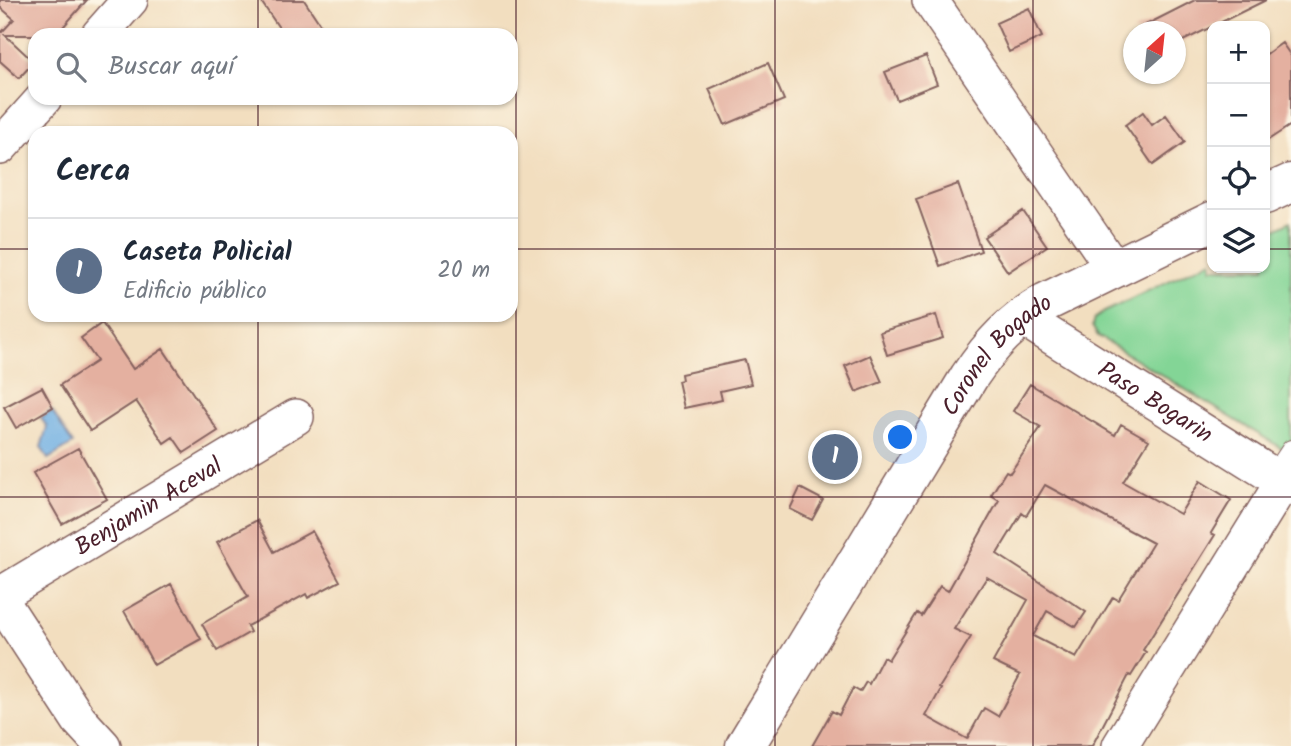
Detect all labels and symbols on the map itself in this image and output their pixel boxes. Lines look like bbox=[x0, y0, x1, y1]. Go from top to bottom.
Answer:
north arrow bbox=[1123, 21, 1186, 84]
street label: Coronel Bogado bbox=[932, 284, 1060, 424]
street label: Paso Bogarin bbox=[1089, 352, 1220, 454]
your location bbox=[883, 420, 917, 454]
pin: 1 bbox=[812, 431, 858, 483]
street label: Benjamin Aceval bbox=[67, 447, 231, 567]

